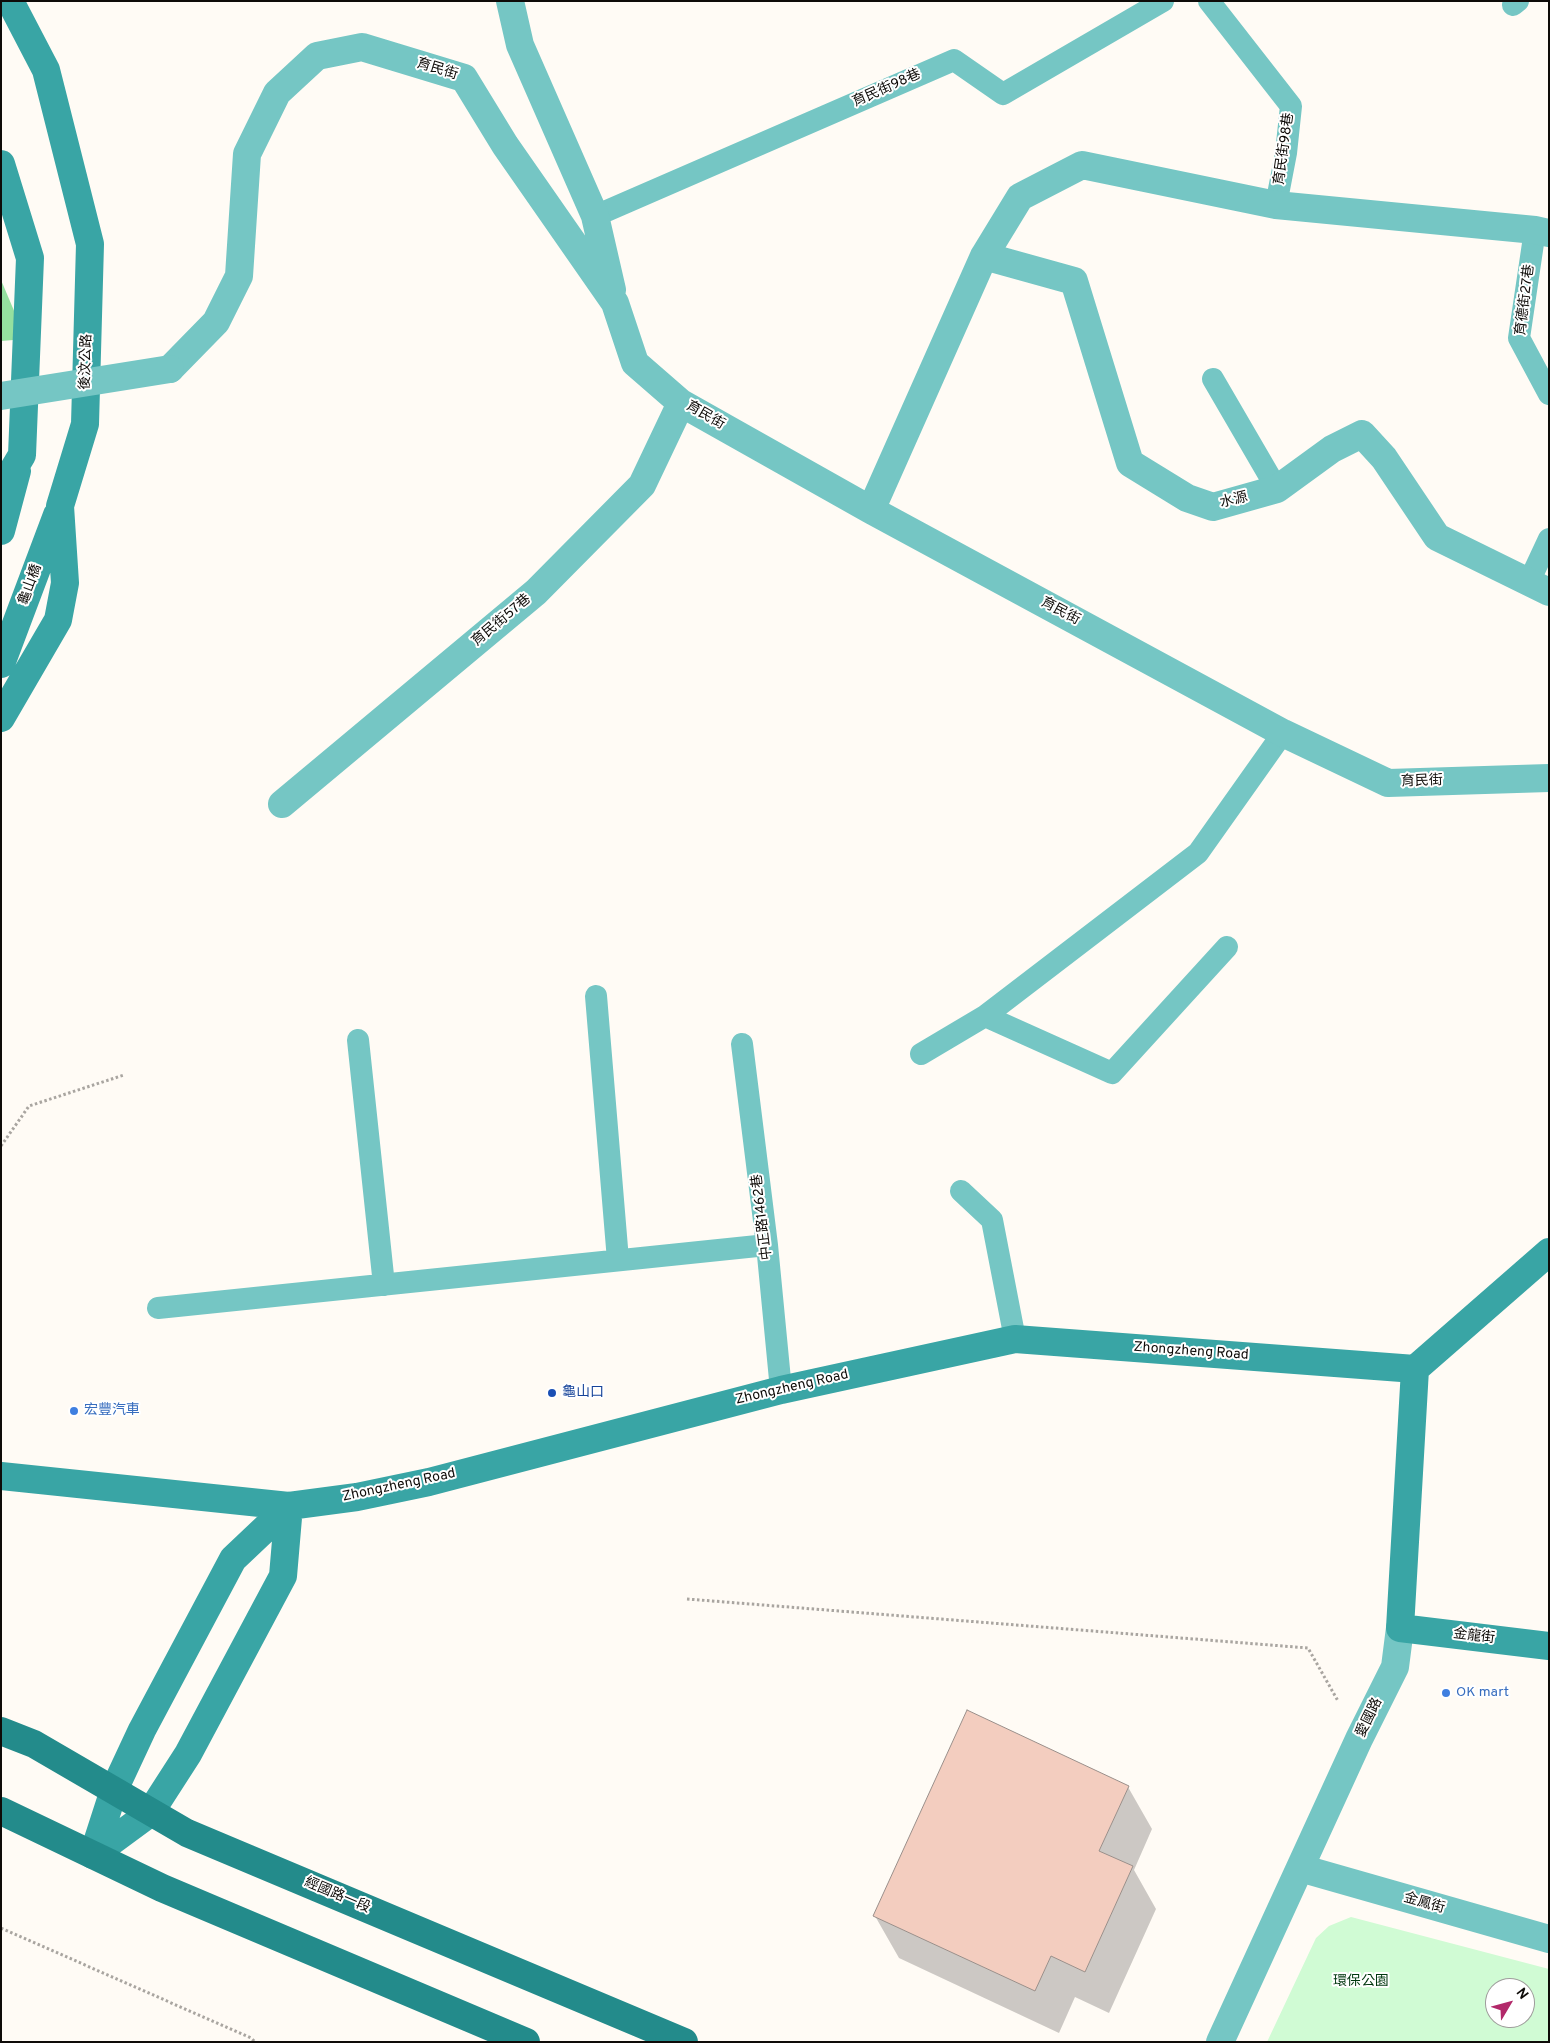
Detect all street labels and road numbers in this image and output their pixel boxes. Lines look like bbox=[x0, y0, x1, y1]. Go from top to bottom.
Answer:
street label: 育民街 bbox=[414, 56, 460, 84]
street label: 育民街98巷 bbox=[850, 66, 924, 112]
street label: 育民街98巷 bbox=[1272, 112, 1298, 186]
street label: 育德街27巷 bbox=[1513, 263, 1539, 337]
street label: 後汶公路 bbox=[78, 334, 96, 390]
street label: 育民街 bbox=[683, 398, 727, 434]
street label: 水源 bbox=[1218, 489, 1250, 513]
street label: 龜山橋 bbox=[16, 562, 46, 608]
street label: 育民街57巷 bbox=[469, 591, 535, 651]
street label: 育民街 bbox=[1038, 595, 1082, 629]
street label: 育民街 bbox=[1401, 773, 1443, 791]
street label: 中正路1462巷 bbox=[749, 1173, 777, 1261]
street label: Zhongzheng Road bbox=[1133, 1340, 1249, 1364]
street label: Zhongzheng Road bbox=[734, 1367, 850, 1409]
street label: Zhongzheng Road bbox=[341, 1466, 457, 1506]
street label: 金龍街 bbox=[1452, 1626, 1496, 1648]
street label: 愛國路 bbox=[1353, 1695, 1387, 1741]
street label: 經國路一段 bbox=[302, 1875, 372, 1917]
street label: 金鳳街 bbox=[1401, 1890, 1447, 1918]

